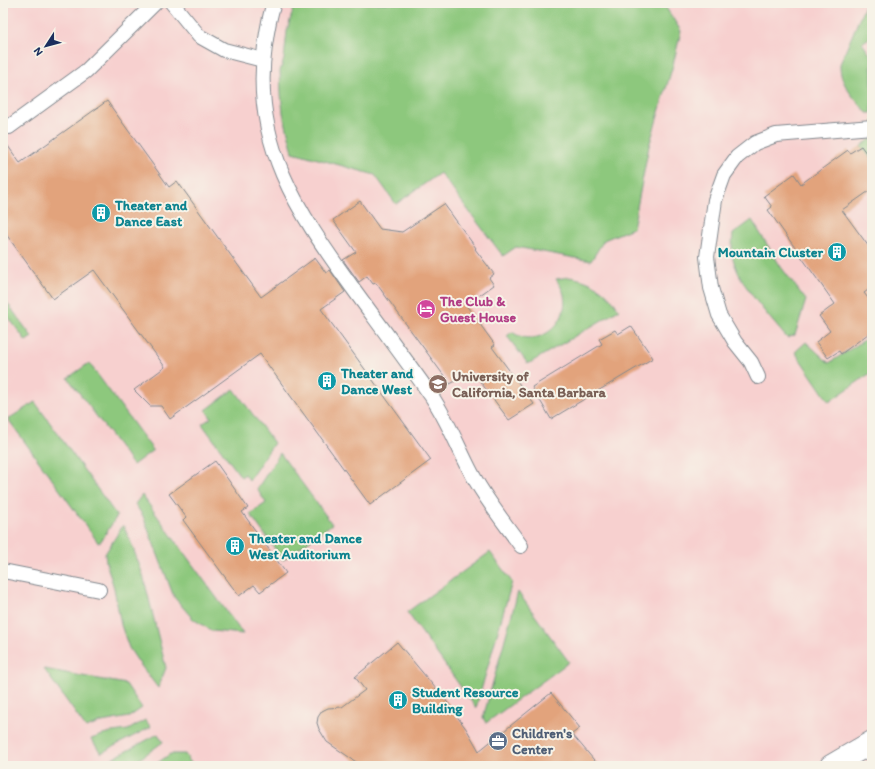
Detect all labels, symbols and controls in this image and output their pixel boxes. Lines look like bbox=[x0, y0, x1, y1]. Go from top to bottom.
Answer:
north arrow bbox=[26, 26, 66, 66]
text: N bbox=[31, 45, 46, 58]
place label: Theater and Dance East bbox=[114, 197, 188, 230]
building icon: Theater and Dance East bbox=[90, 202, 112, 224]
building icon: Mountain Cluster bbox=[826, 241, 848, 263]
place label: Mountain Cluster bbox=[718, 244, 823, 261]
place label: The Club & Guest House bbox=[439, 293, 517, 326]
hotel icon: The Club & Guest House bbox=[415, 298, 437, 320]
place label: Theater and Dance West bbox=[340, 365, 414, 398]
place label: University of California, Santa Barbara bbox=[452, 368, 606, 401]
building icon: Theater and Dance West bbox=[316, 370, 338, 392]
school or university icon: University of California, Santa Barbara bbox=[427, 373, 449, 395]
place label: Theater and Dance West Auditorium bbox=[248, 530, 362, 563]
building icon: Theater and Dance West Auditorium bbox=[224, 535, 246, 557]
place label: Student Resource Building bbox=[412, 684, 519, 717]
building icon: Student Resource Building bbox=[387, 689, 409, 711]
place label: Children's Center bbox=[512, 725, 572, 758]
office icon: Children's Center bbox=[487, 730, 509, 752]

